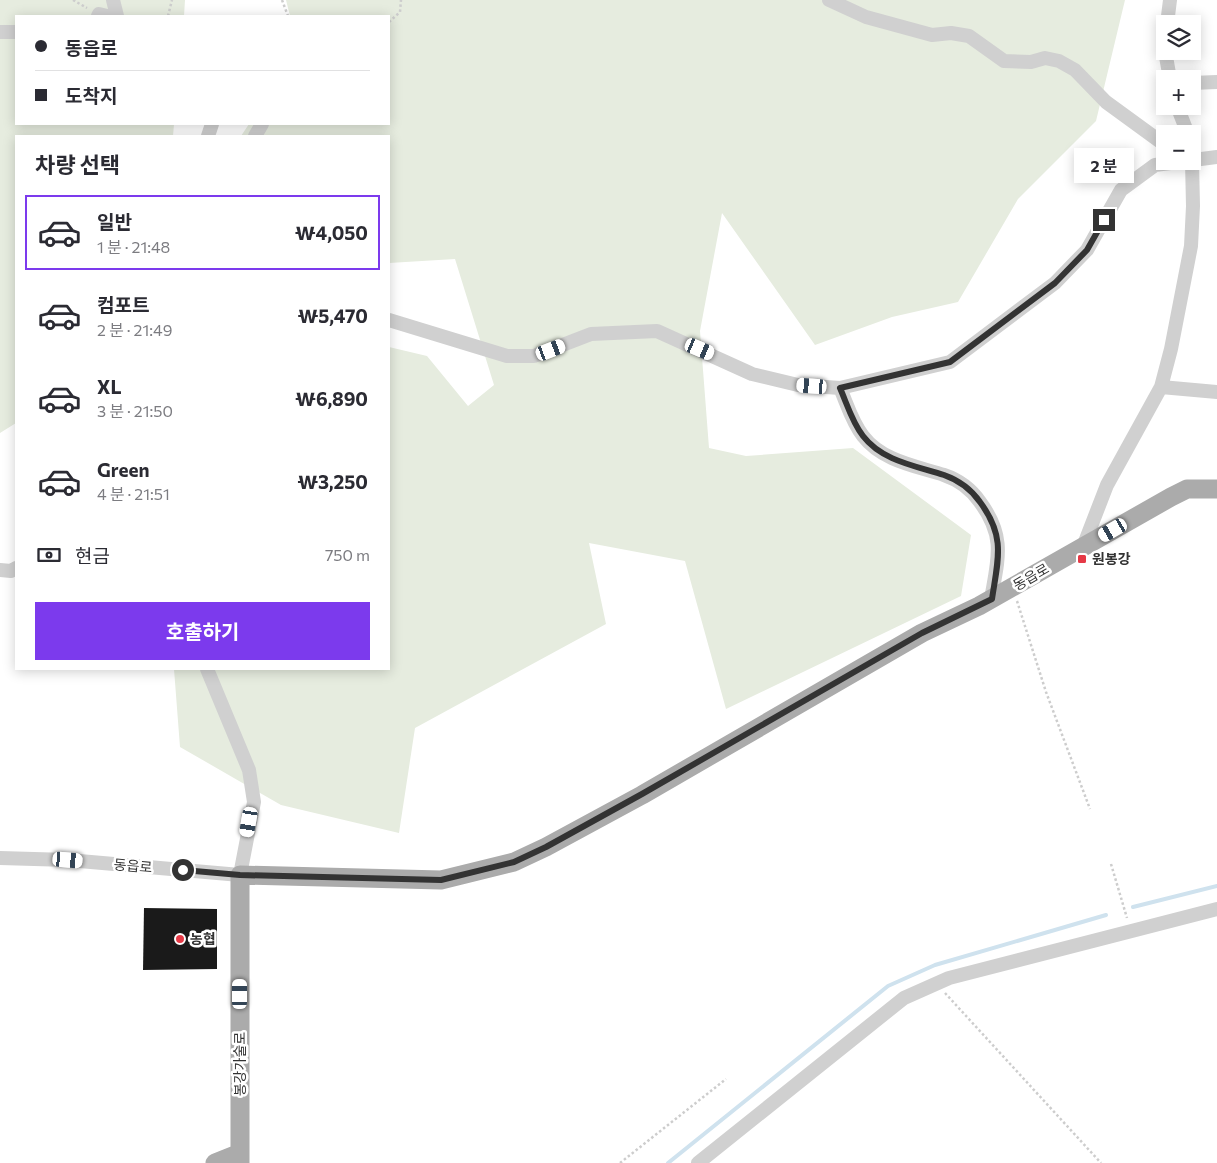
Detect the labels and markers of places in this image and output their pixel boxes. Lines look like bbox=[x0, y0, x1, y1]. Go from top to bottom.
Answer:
place label: 원봉강 bbox=[1092, 550, 1131, 567]
marker: 원봉강 bbox=[1076, 553, 1088, 565]
place label: 농협 bbox=[190, 930, 216, 947]
marker: 농협 bbox=[174, 933, 186, 945]

